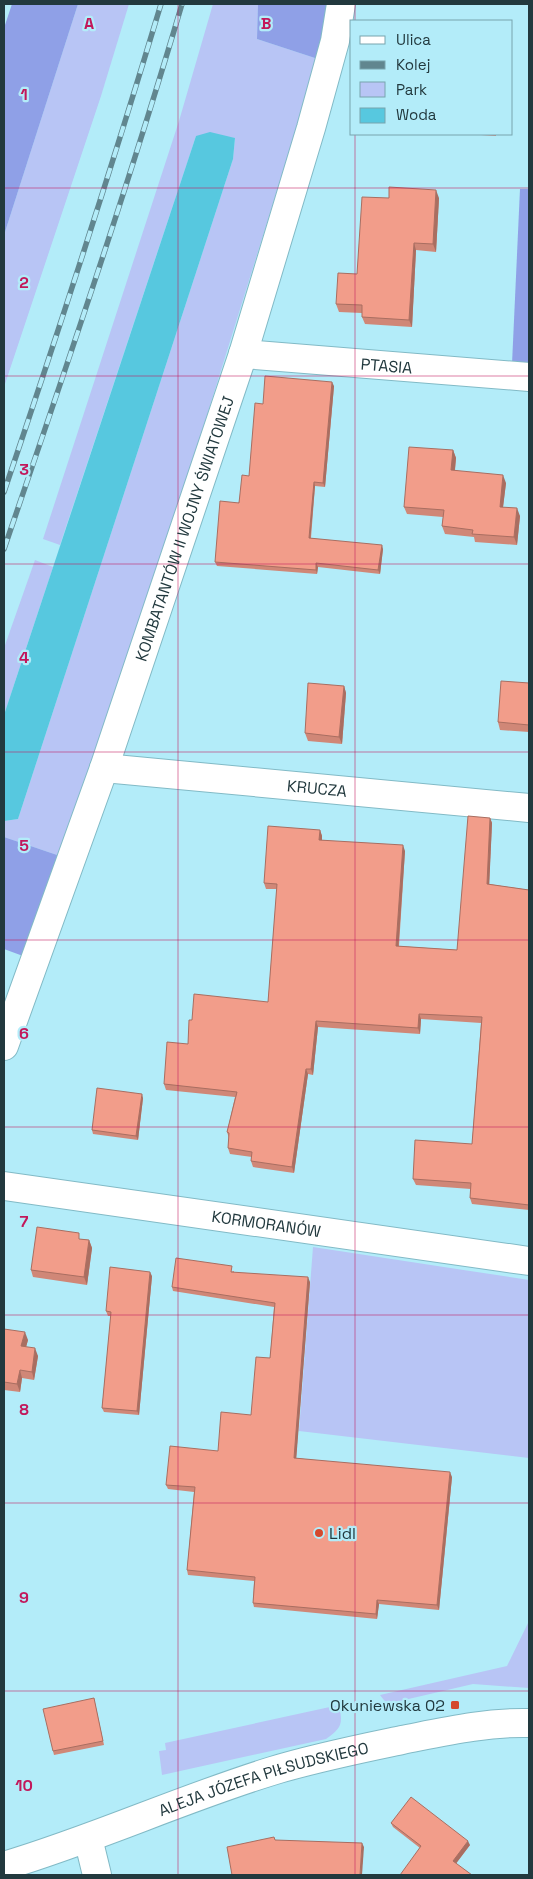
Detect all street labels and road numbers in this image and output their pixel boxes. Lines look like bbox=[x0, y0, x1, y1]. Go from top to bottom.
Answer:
street label: PTASIA bbox=[360, 354, 413, 379]
street label: KOMBATANTÓW II WOJNY ŚWIATOWEJ bbox=[131, 393, 239, 664]
street label: KRUCZA bbox=[286, 775, 348, 802]
street label: KORMORANÓW bbox=[210, 1206, 322, 1242]
street label: ALEJA JÓZEFA PIŁSUDSKIEGO bbox=[155, 1737, 371, 1821]

